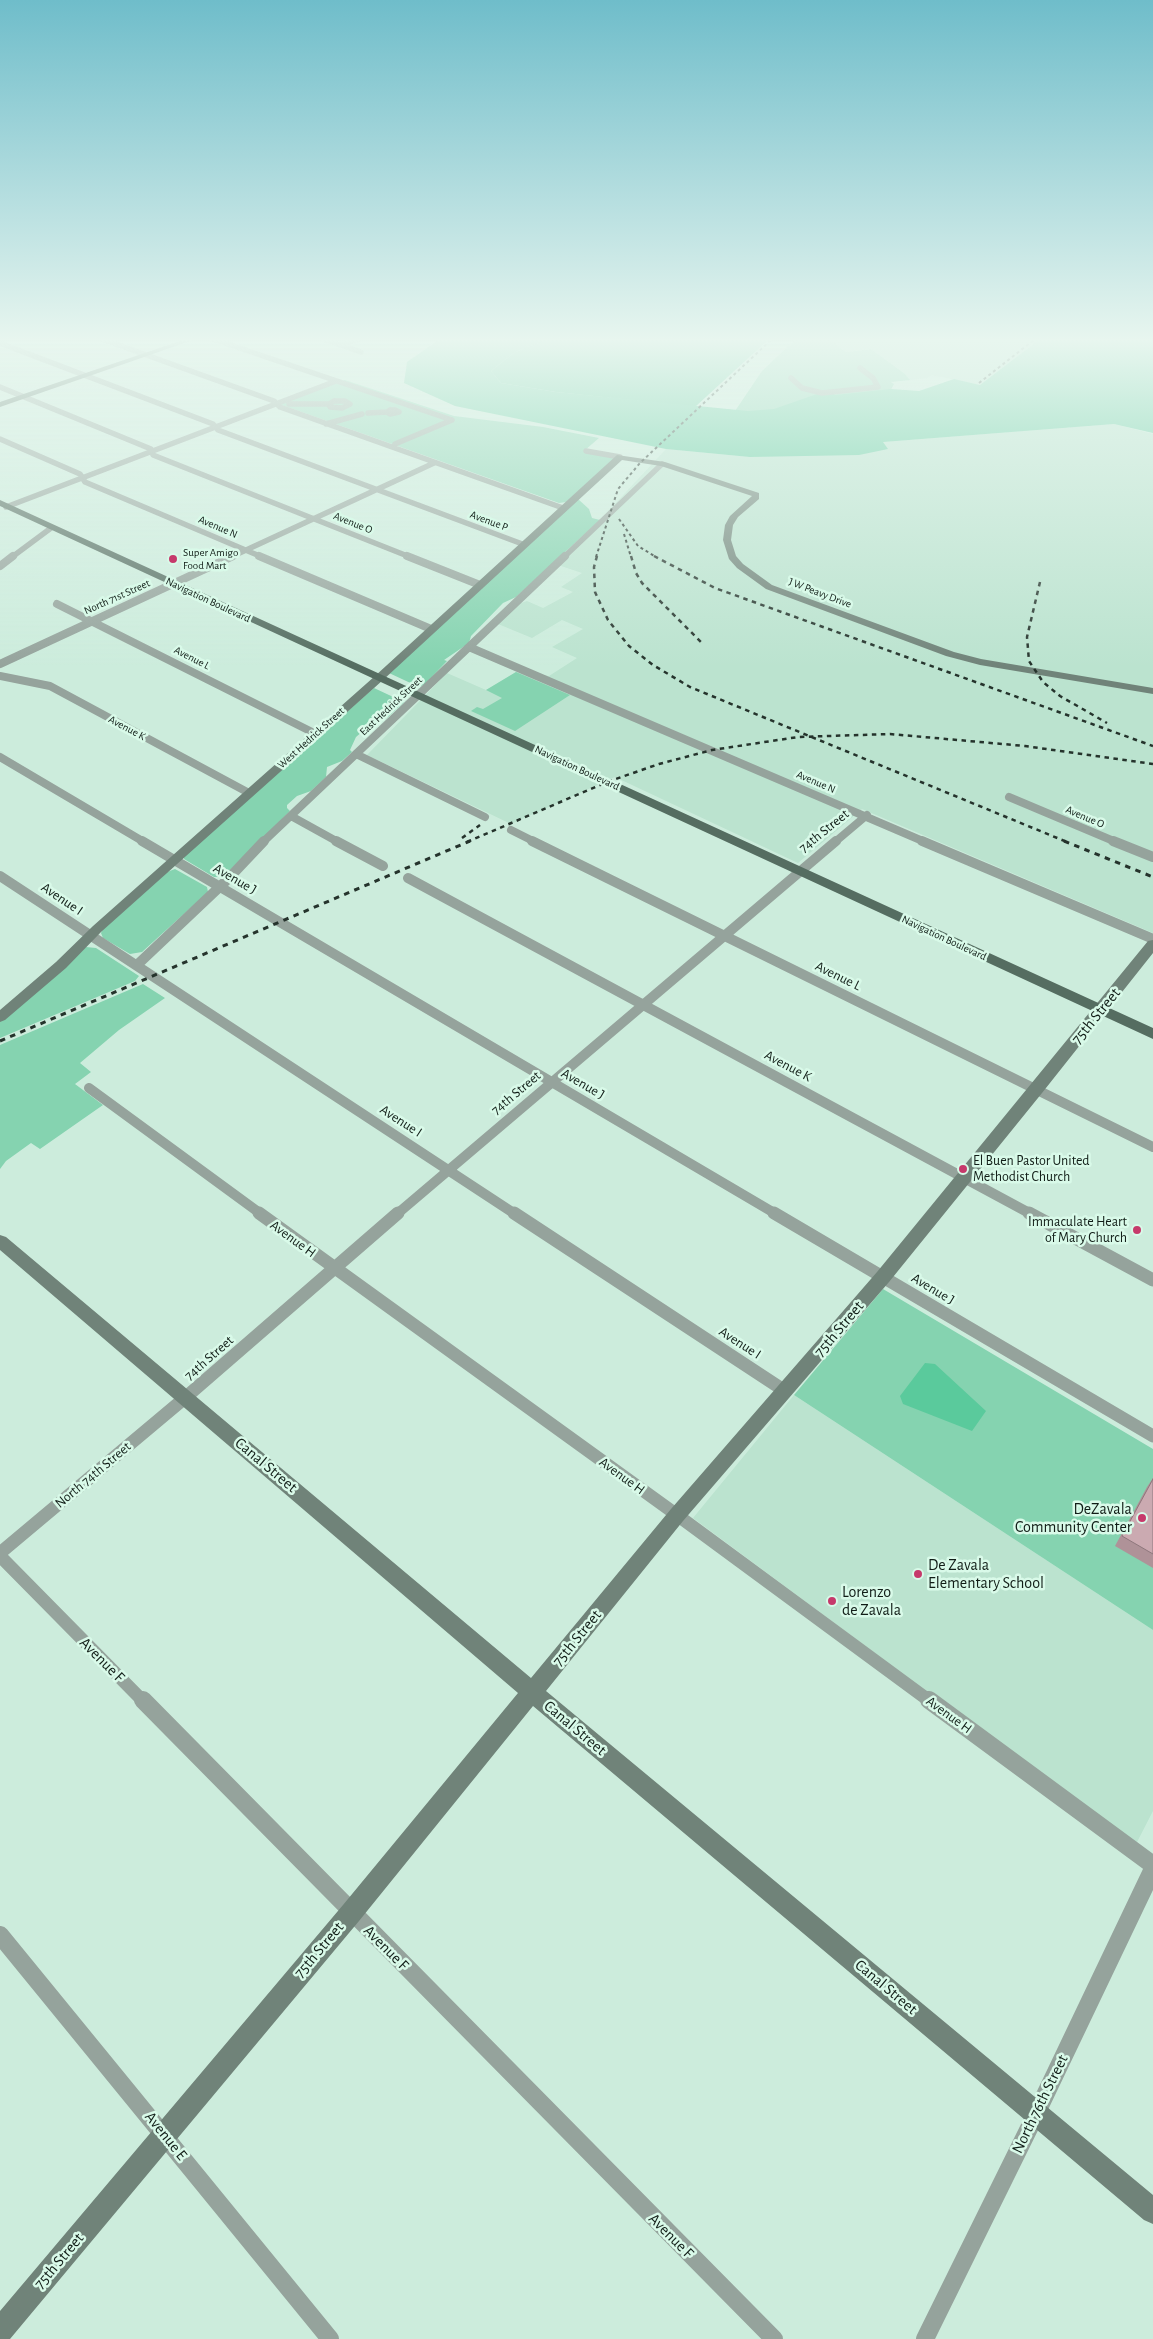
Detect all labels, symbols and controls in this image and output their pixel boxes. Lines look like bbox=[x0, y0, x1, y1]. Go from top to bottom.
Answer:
street label: Avenue P bbox=[468, 508, 510, 534]
street label: Avenue O bbox=[332, 509, 374, 537]
street label: Avenue N bbox=[196, 513, 240, 541]
place label: Super Amigo Food Mart bbox=[183, 546, 238, 572]
marker: Super Amigo Food Mart bbox=[167, 553, 179, 565]
street label: Navigation Boulevard bbox=[163, 575, 253, 625]
street label: J W Peavy Drive bbox=[787, 575, 853, 611]
street label: North 71st Street bbox=[82, 577, 152, 617]
street label: Avenue L bbox=[172, 643, 212, 673]
street label: East Hedrick Street bbox=[357, 674, 425, 738]
street label: West Hedrick Street bbox=[275, 705, 347, 771]
street label: Avenue K bbox=[106, 713, 148, 743]
street label: Navigation Boulevard bbox=[532, 743, 622, 793]
street label: Avenue N bbox=[794, 768, 838, 796]
street label: Avenue O bbox=[1064, 803, 1106, 831]
street label: 74th Street bbox=[796, 806, 852, 856]
street label: Avenue J bbox=[210, 860, 260, 898]
street label: Avenue I bbox=[38, 879, 86, 919]
street label: Navigation Boulevard bbox=[899, 913, 989, 963]
street label: Avenue L bbox=[812, 958, 864, 994]
street label: 75th Street bbox=[1067, 984, 1125, 1048]
street label: Avenue K bbox=[762, 1047, 814, 1085]
street label: Avenue J bbox=[558, 1065, 608, 1103]
street label: 74th Street bbox=[488, 1067, 544, 1119]
street label: Avenue I bbox=[377, 1101, 425, 1141]
place label: El Buen Pastor United Methodist Church bbox=[973, 1153, 1090, 1186]
marker: El Buen Pastor United Methodist Church bbox=[957, 1163, 969, 1175]
place label: Immaculate Heart of Mary Church bbox=[1028, 1214, 1127, 1246]
street label: Avenue H bbox=[267, 1217, 319, 1261]
marker: Immaculate Heart of Mary Church bbox=[1131, 1224, 1143, 1236]
street label: Avenue J bbox=[908, 1270, 958, 1308]
street label: 75th Street bbox=[810, 1297, 868, 1361]
street label: Avenue I bbox=[716, 1323, 764, 1363]
street label: 74th Street bbox=[181, 1332, 237, 1384]
street label: Canal Street bbox=[231, 1433, 301, 1497]
street label: North 74th Street bbox=[52, 1438, 134, 1512]
street label: Avenue H bbox=[596, 1454, 648, 1498]
place label: DeZavala Community Center bbox=[1015, 1499, 1132, 1537]
marker: DeZavala Community Center bbox=[1136, 1512, 1148, 1524]
place label: De Zavala Elementary School bbox=[928, 1555, 1044, 1593]
marker: De Zavala Elementary School bbox=[912, 1568, 924, 1580]
place label: Lorenzo de Zavala bbox=[842, 1582, 901, 1620]
marker: Lorenzo de Zavala bbox=[826, 1595, 838, 1607]
street label: 75th Street bbox=[548, 1606, 606, 1670]
street label: Avenue F bbox=[75, 1633, 129, 1687]
street label: Avenue H bbox=[923, 1693, 975, 1737]
street label: Canal Street bbox=[540, 1696, 610, 1760]
street label: 75th Street bbox=[290, 1918, 348, 1982]
street label: Avenue F bbox=[359, 1921, 413, 1975]
street label: Canal Street bbox=[851, 1955, 921, 2019]
street label: North 76th Street bbox=[1008, 2052, 1072, 2156]
street label: Avenue E bbox=[141, 2108, 191, 2164]
street label: Avenue F bbox=[644, 2209, 698, 2263]
street label: 75th Street bbox=[30, 2229, 88, 2293]

